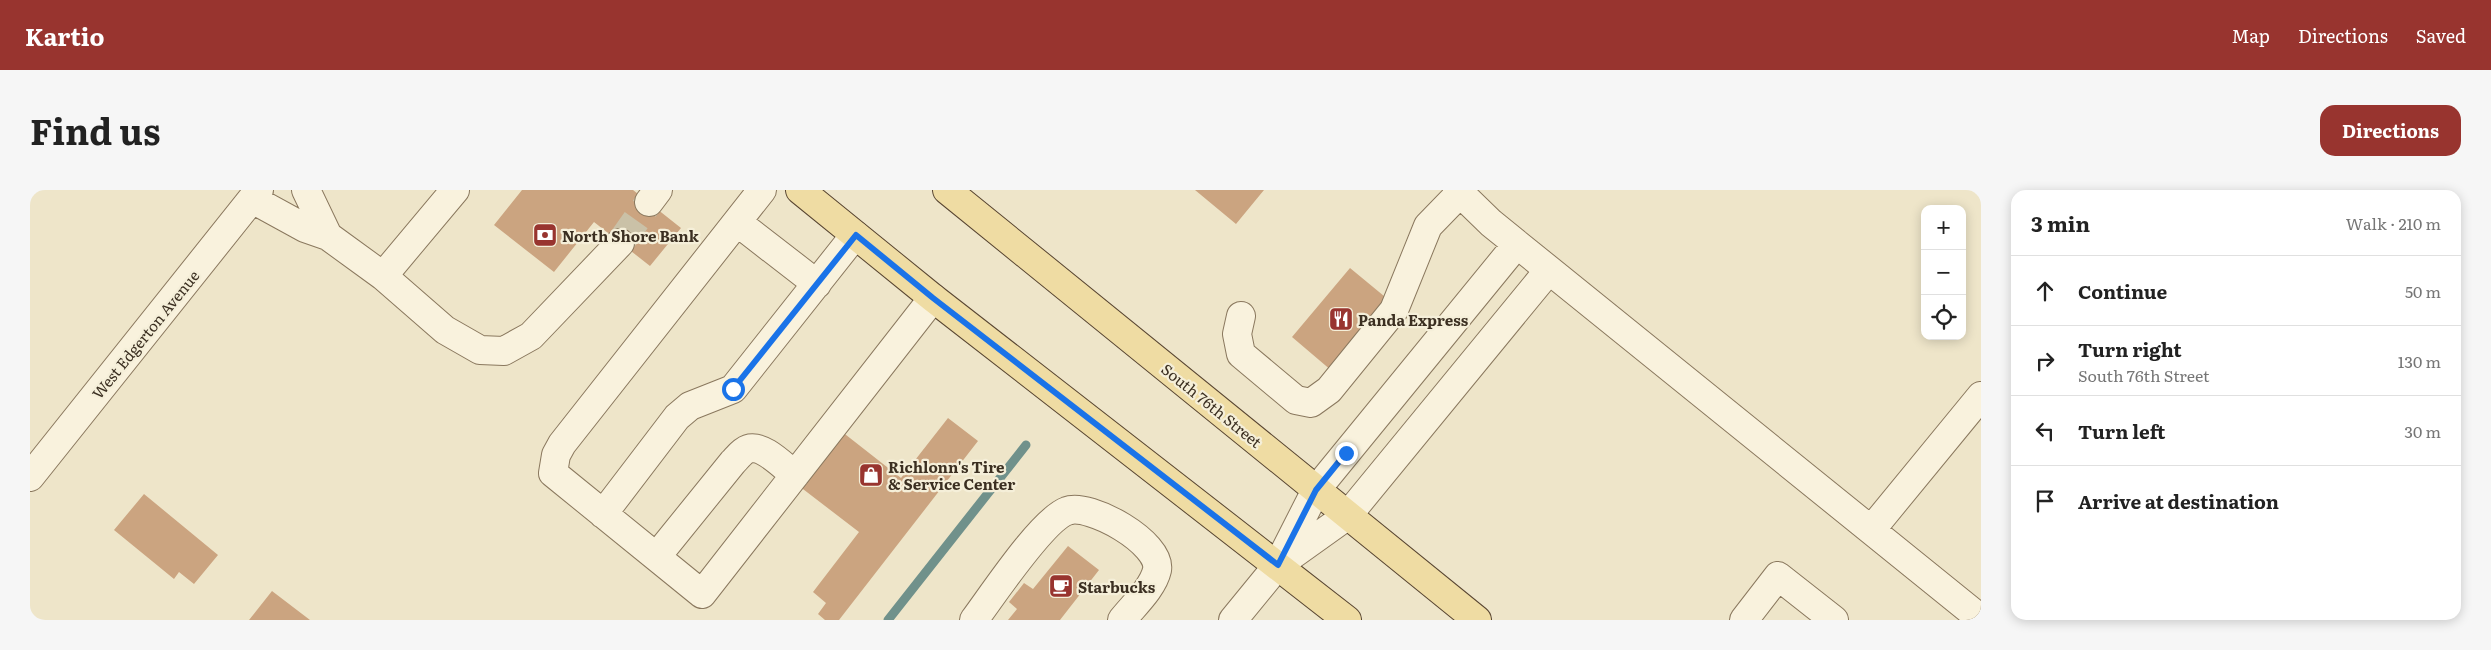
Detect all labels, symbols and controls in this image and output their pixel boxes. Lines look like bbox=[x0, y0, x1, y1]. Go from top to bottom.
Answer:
text: Kartio bbox=[25, 18, 104, 53]
text: Map bbox=[2232, 22, 2270, 49]
text: Directions bbox=[2298, 22, 2388, 49]
text: Saved bbox=[2416, 22, 2466, 49]
text: Find us bbox=[30, 104, 160, 156]
button: Directions bbox=[2320, 105, 2461, 156]
map controls bbox=[1921, 205, 1966, 340]
button: + bbox=[1921, 205, 1966, 250]
text: 3 min bbox=[2031, 207, 2090, 238]
text: Walk · 210 m bbox=[2346, 211, 2441, 235]
bank icon: North Shore Bank bbox=[532, 222, 558, 248]
place label: North Shore Bank bbox=[562, 224, 700, 247]
button: − bbox=[1921, 250, 1966, 295]
street label: West Edgerton Avenue bbox=[86, 264, 204, 403]
icon: ahead bbox=[2031, 277, 2059, 305]
text: Continue bbox=[2078, 277, 2167, 305]
text: 50 m bbox=[2405, 279, 2441, 303]
button: locate bbox=[1921, 295, 1966, 340]
restaurant icon: Panda Express bbox=[1328, 306, 1354, 332]
place label: Panda Express bbox=[1358, 308, 1469, 331]
text: Turn right bbox=[2078, 335, 2182, 363]
icon: right bbox=[2031, 347, 2059, 375]
text: 130 m bbox=[2398, 349, 2441, 373]
street label: South 76th Street bbox=[1157, 357, 1267, 453]
text: South 76th Street bbox=[2078, 363, 2210, 387]
route start bbox=[722, 378, 745, 401]
icon: left bbox=[2031, 417, 2059, 445]
text: Turn left bbox=[2078, 417, 2165, 445]
text: 30 m bbox=[2404, 419, 2441, 443]
route end bbox=[1335, 442, 1358, 465]
place label: Richlonn's Tire & Service Center bbox=[888, 455, 1015, 495]
shop icon: Richlonn's Tire & Service Center bbox=[858, 462, 884, 488]
icon: arrive bbox=[2031, 487, 2059, 515]
text: Arrive at destination bbox=[2078, 487, 2279, 515]
cafe icon: Starbucks bbox=[1048, 573, 1074, 599]
place label: Starbucks bbox=[1078, 575, 1156, 598]

